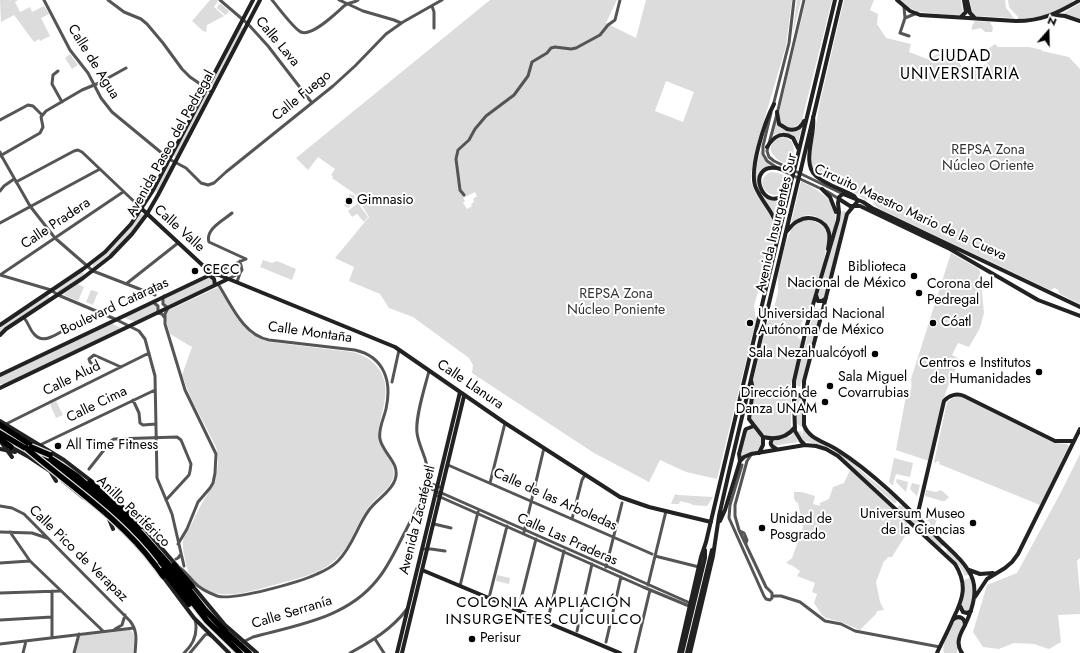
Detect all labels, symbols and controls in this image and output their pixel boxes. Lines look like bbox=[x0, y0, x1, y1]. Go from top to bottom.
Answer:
north arrow bbox=[1028, 12, 1068, 52]
text: N bbox=[1045, 12, 1059, 30]
street label: Calle Lava bbox=[251, 14, 303, 70]
street label: Calle de Agua bbox=[63, 22, 123, 102]
district label: CIUDAD UNIVERSITARIA bbox=[900, 47, 1020, 85]
street label: Calle Fuego bbox=[269, 67, 335, 125]
street label: Avenida Paseo del Pedregal bbox=[124, 68, 218, 220]
park label: REPSA Zona Núcleo Oriente bbox=[942, 143, 1034, 176]
street label: Avenida Insurgentes Sur bbox=[753, 152, 801, 294]
street label: Circuito Maestro Mario de la Cueva bbox=[811, 161, 1009, 265]
place label: Gimnasio bbox=[357, 193, 413, 209]
street label: Calle Pradera bbox=[18, 195, 94, 253]
marker: Gimnasio bbox=[344, 196, 354, 206]
street label: Calle Valle bbox=[150, 202, 208, 256]
place label: Biblioteca Nacional de México bbox=[787, 260, 906, 292]
place label: CECC bbox=[203, 263, 239, 279]
marker: CECC bbox=[190, 266, 200, 276]
marker: Biblioteca Nacional de México bbox=[909, 271, 919, 281]
street label: Boulevard Cataratas bbox=[59, 275, 171, 339]
place label: Corona del Pedregal bbox=[927, 277, 993, 310]
park label: REPSA Zona Núcleo Poniente bbox=[567, 287, 665, 320]
marker: Corona del Pedregal bbox=[914, 288, 924, 298]
place label: Universidad Nacional Autónoma de México bbox=[758, 307, 885, 340]
place label: Cóatl bbox=[941, 315, 972, 331]
marker: Universidad Nacional Autónoma de México bbox=[745, 318, 755, 328]
marker: Cóatl bbox=[928, 318, 938, 328]
street label: Calle Montaña bbox=[267, 319, 353, 347]
place label: Sala Nezahualcóyotl bbox=[748, 346, 867, 362]
marker: Sala Nezahualcóyotl bbox=[870, 349, 880, 359]
place label: Centros e Institutos de Humanidades bbox=[919, 356, 1031, 388]
street label: Calle Llanura bbox=[434, 357, 506, 413]
street label: Calle Alud bbox=[40, 358, 104, 400]
marker: Centros e Institutos de Humanidades bbox=[1034, 367, 1044, 377]
place label: Sala Miguel Covarrubias bbox=[838, 370, 909, 402]
marker: Sala Miguel Covarrubias bbox=[825, 381, 835, 391]
street label: Calle Cima bbox=[64, 383, 130, 427]
place label: Dirección de Danza UNAM bbox=[736, 386, 817, 418]
marker: Dirección de Danza UNAM bbox=[820, 397, 830, 407]
place label: All Time Fitness bbox=[66, 438, 158, 454]
marker: All Time Fitness bbox=[53, 441, 63, 451]
street label: Avenida Zacatépetl bbox=[396, 464, 440, 576]
street label: Calle de las Arboledas bbox=[490, 465, 620, 535]
street label: Anillo Periférico bbox=[93, 473, 173, 551]
street label: Calle Pico de Verapaz bbox=[25, 502, 131, 606]
place label: Universum Museo de la Ciencias bbox=[860, 507, 965, 540]
street label: Calle Las Praderas bbox=[514, 510, 620, 570]
place label: Unidad de Posgrado bbox=[770, 512, 832, 544]
marker: Universum Museo de la Ciencias bbox=[968, 518, 978, 528]
marker: Unidad de Posgrado bbox=[757, 523, 767, 533]
street label: Calle Serranía bbox=[250, 593, 334, 633]
district label: COLONIA AMPLIACIÓN INSURGENTES CUICUILCO bbox=[446, 594, 642, 629]
place label: Perisur bbox=[480, 631, 521, 647]
marker: Perisur bbox=[467, 634, 477, 644]

